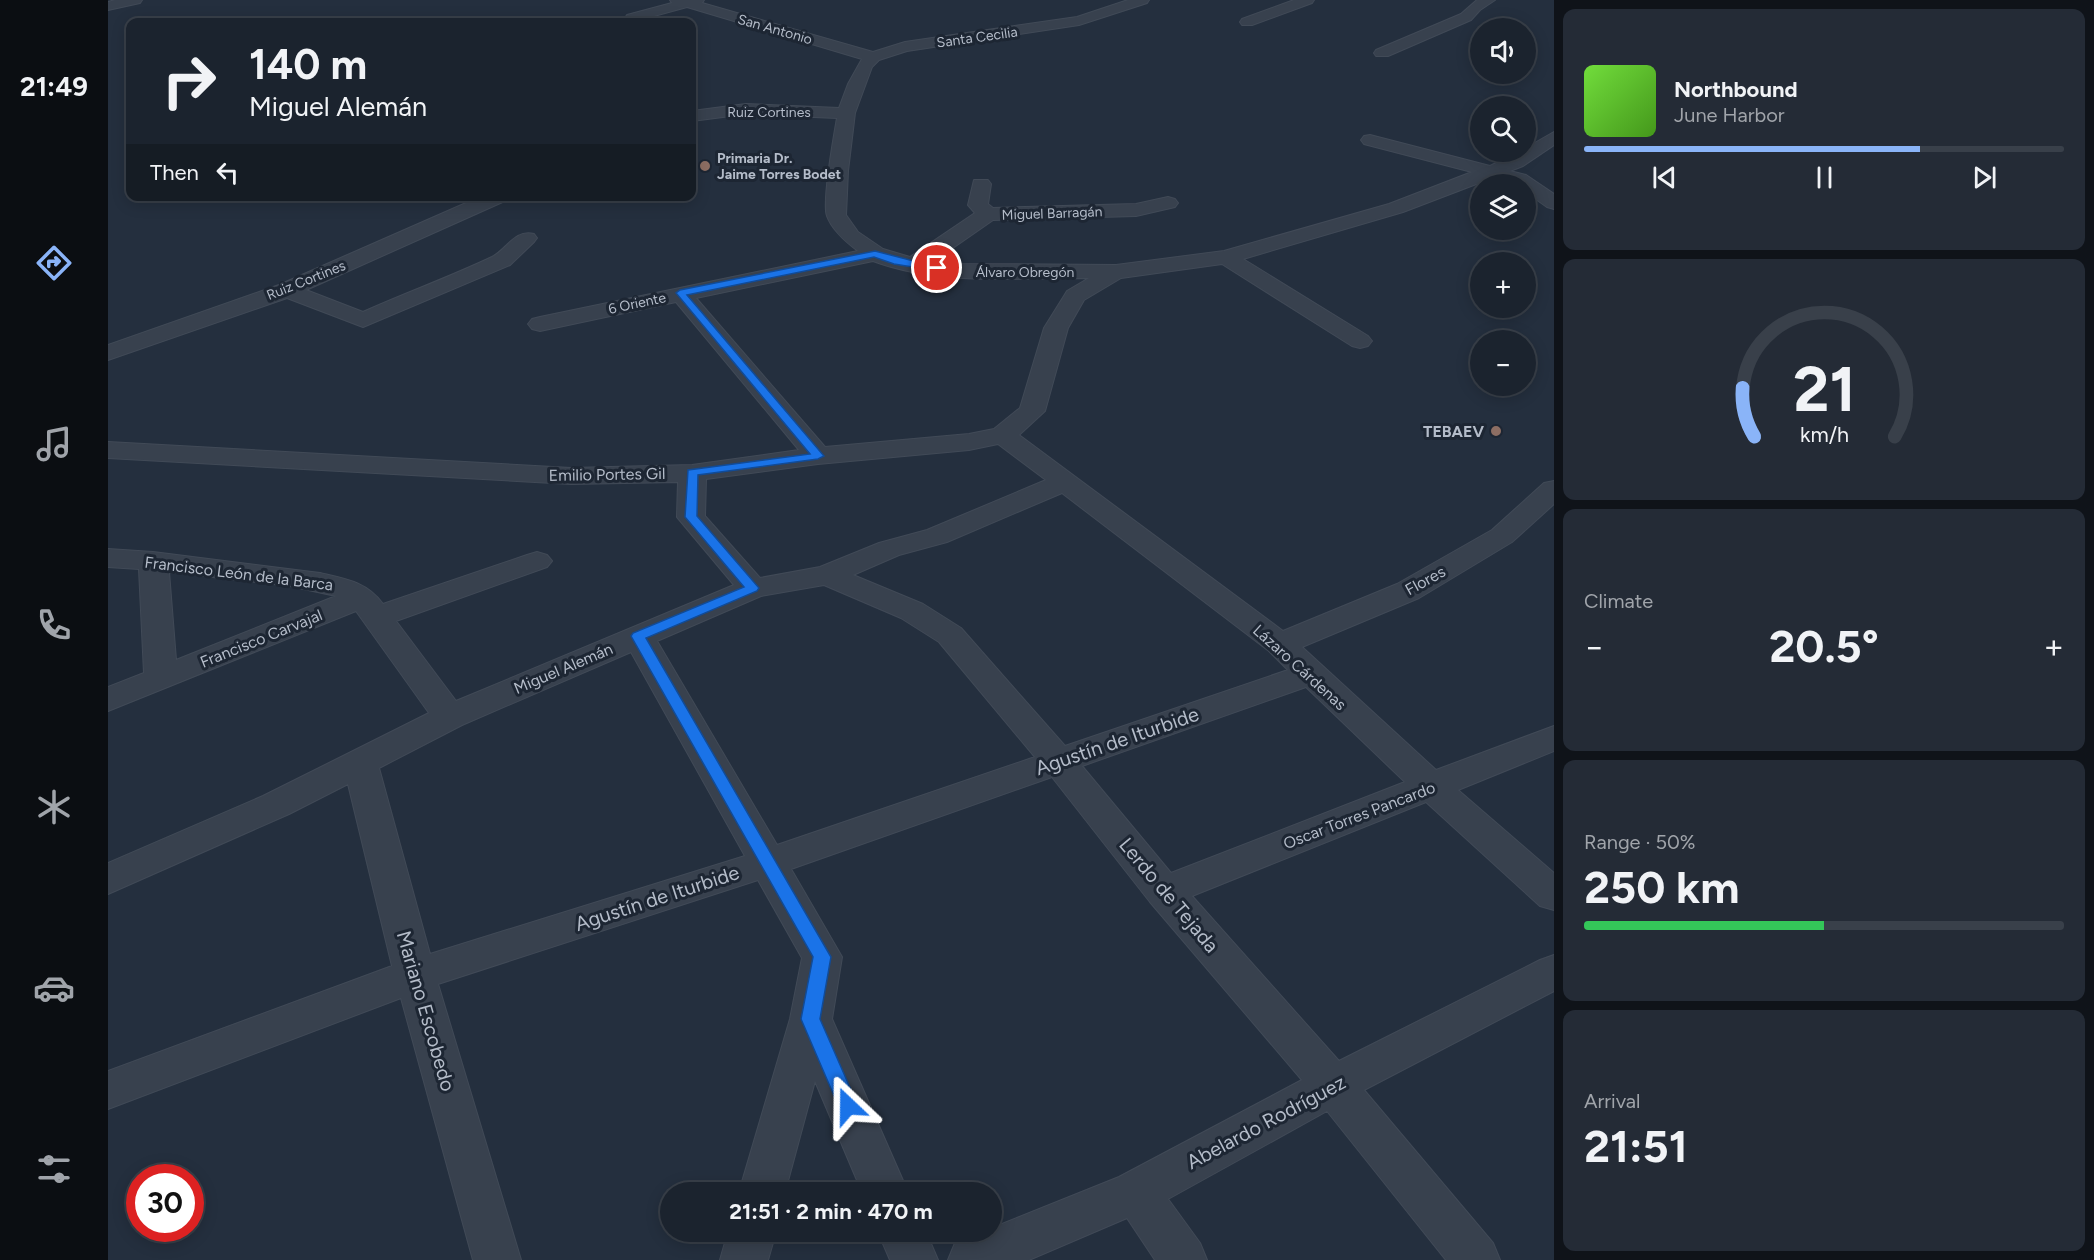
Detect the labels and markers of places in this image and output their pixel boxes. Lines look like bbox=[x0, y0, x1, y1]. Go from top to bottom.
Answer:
place label: Primaria Dr. Jaime Torres Bodet bbox=[717, 150, 842, 183]
marker: Primaria Dr. Jaime Torres Bodet bbox=[698, 159, 712, 173]
pin bbox=[911, 242, 962, 293]
place label: TEBAEV bbox=[1423, 422, 1484, 441]
marker: TEBAEV bbox=[1489, 424, 1503, 438]

